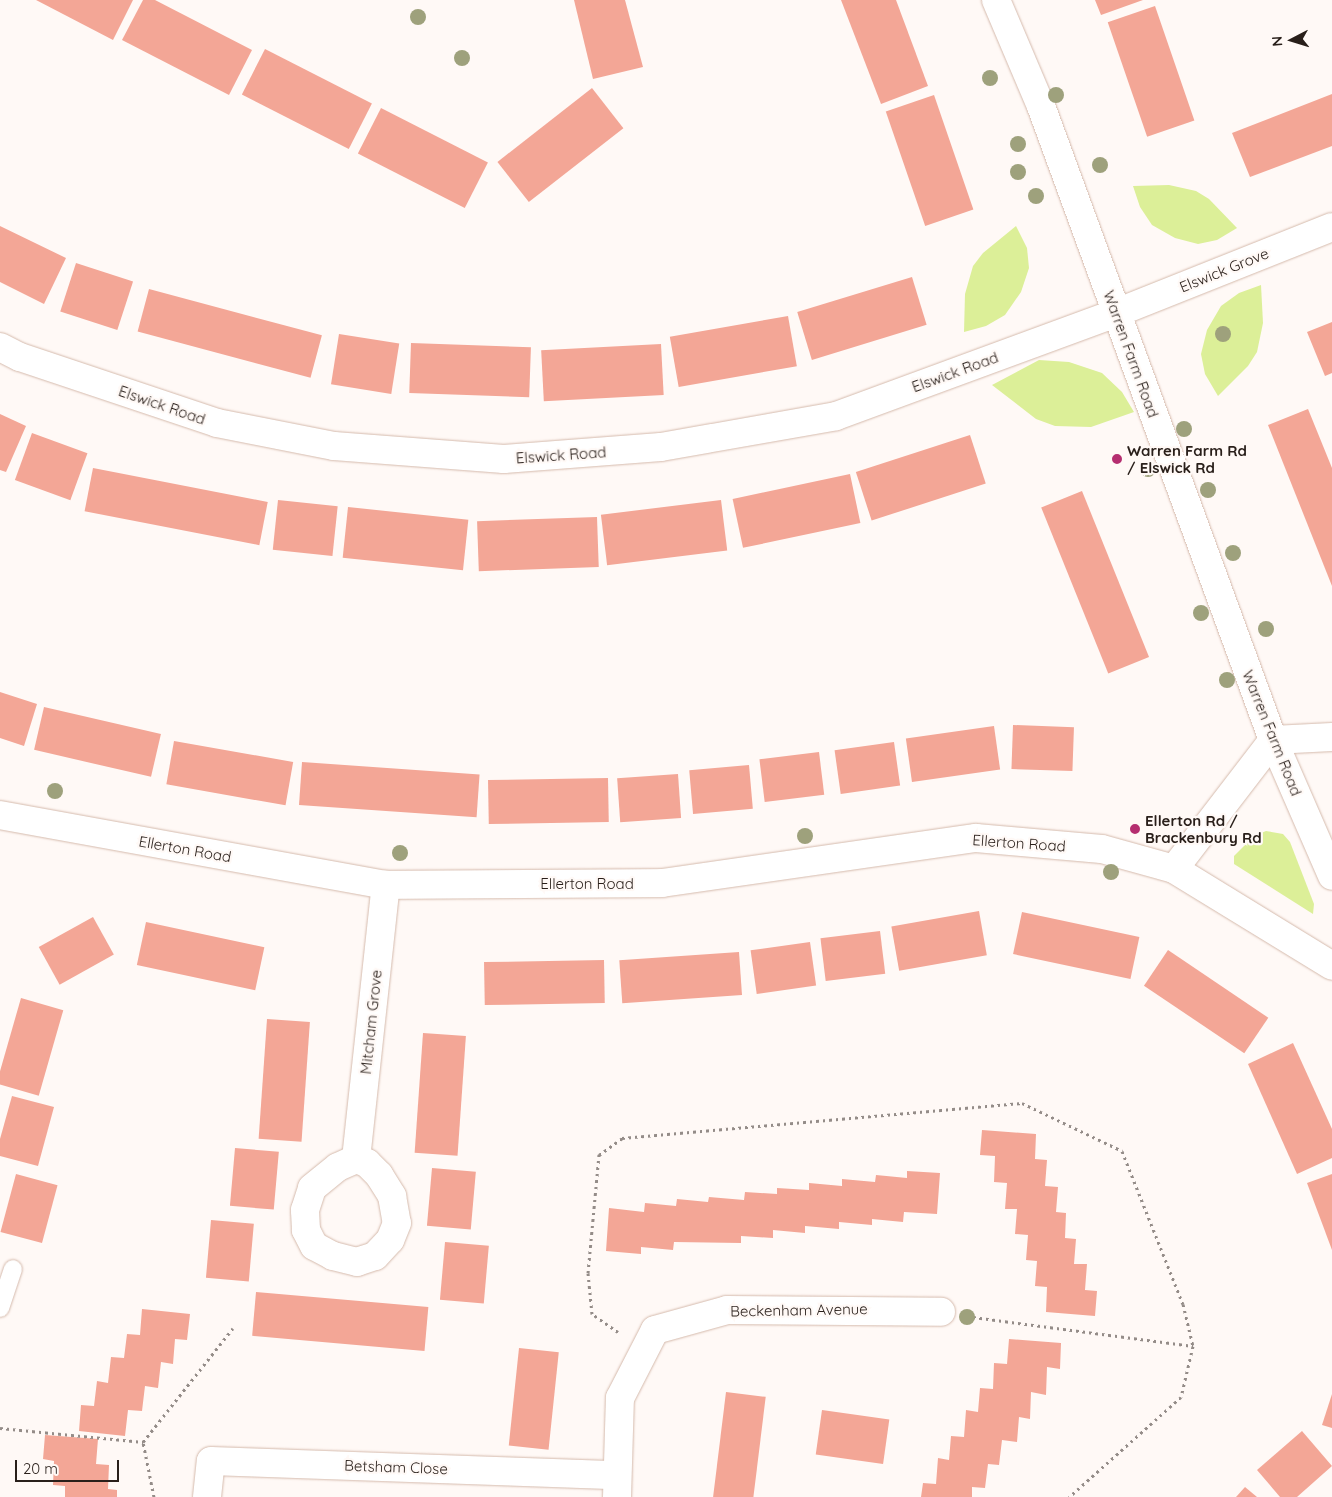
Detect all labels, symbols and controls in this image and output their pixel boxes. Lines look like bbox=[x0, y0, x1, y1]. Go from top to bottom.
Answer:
north arrow bbox=[1267, 15, 1317, 65]
text: N bbox=[1268, 35, 1286, 47]
street label: Elswick Grove bbox=[1177, 244, 1271, 296]
street label: Warren Farm Road bbox=[1100, 288, 1162, 420]
street label: Elswick Road bbox=[909, 348, 1001, 396]
street label: Elswick Road bbox=[116, 382, 208, 428]
place label: Warren Farm Rd / Elswick Rd bbox=[1127, 441, 1247, 476]
street label: Elswick Road bbox=[515, 443, 607, 467]
marker: Warren Farm Rd / Elswick Rd bbox=[1111, 453, 1123, 465]
street label: Warren Farm Road bbox=[1239, 668, 1305, 798]
place label: Ellerton Rd / Brackenbury Rd bbox=[1145, 811, 1262, 846]
marker: Ellerton Rd / Brackenbury Rd bbox=[1129, 823, 1141, 835]
street label: Ellerton Road bbox=[972, 831, 1066, 855]
street label: Ellerton Road bbox=[137, 832, 233, 866]
street label: Ellerton Road bbox=[540, 875, 634, 893]
street label: Mitcham Grove bbox=[357, 969, 385, 1075]
street label: Beckenham Avenue bbox=[730, 1300, 868, 1320]
scale bar bbox=[18, 1450, 121, 1482]
street label: Betsham Close bbox=[344, 1456, 448, 1478]
text: 20 m bbox=[23, 1459, 58, 1478]

